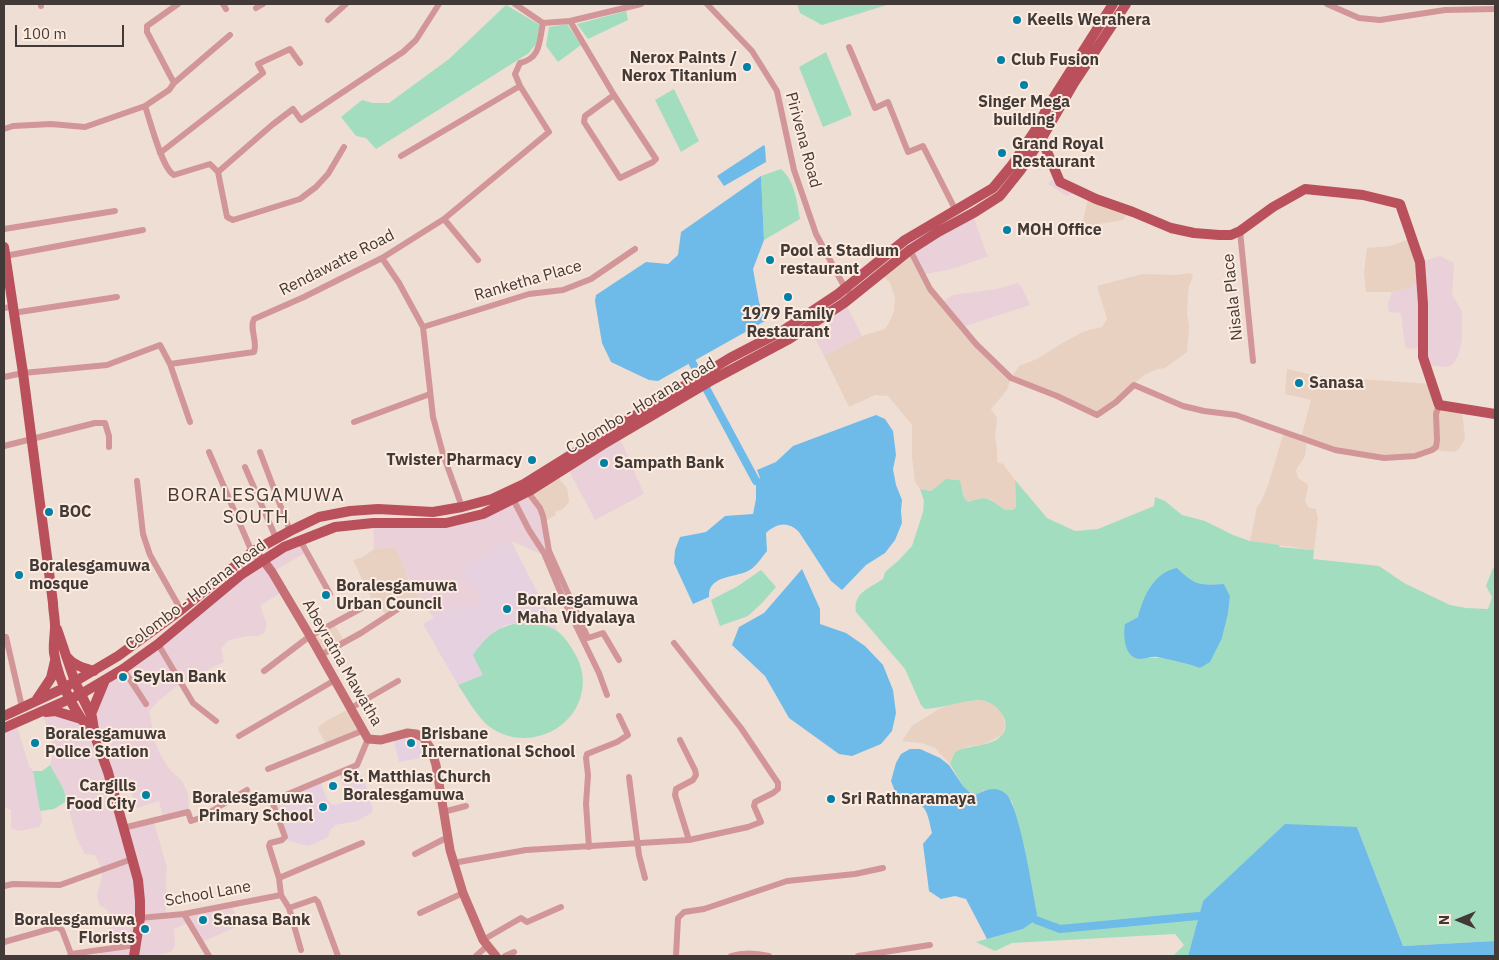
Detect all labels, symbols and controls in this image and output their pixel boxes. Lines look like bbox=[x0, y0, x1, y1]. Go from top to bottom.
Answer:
place label: Keells Werahera bbox=[1027, 10, 1151, 30]
marker: Keells Werahera bbox=[1011, 14, 1023, 26]
scale bar bbox=[18, 15, 126, 47]
text: 100 m bbox=[23, 24, 67, 43]
place label: Nerox Paints / Nerox Titanium bbox=[621, 48, 737, 86]
place label: Club Fusion bbox=[1011, 50, 1099, 70]
marker: Club Fusion bbox=[995, 54, 1007, 66]
marker: Nerox Paints / Nerox Titanium bbox=[741, 61, 753, 73]
marker: Singer Mega building bbox=[1018, 79, 1030, 91]
street label: Pirivena Road bbox=[781, 90, 825, 190]
place label: Singer Mega building bbox=[978, 92, 1070, 130]
place label: Grand Royal Restaurant bbox=[1012, 134, 1104, 172]
marker: Grand Royal Restaurant bbox=[996, 147, 1008, 159]
place label: MOH Office bbox=[1017, 220, 1102, 240]
marker: MOH Office bbox=[1001, 224, 1013, 236]
street label: Rendawatte Road bbox=[276, 226, 398, 300]
place label: Pool at Stadium restaurant bbox=[780, 241, 899, 279]
street label: Nisala Place bbox=[1219, 252, 1247, 342]
marker: Pool at Stadium restaurant bbox=[764, 254, 776, 266]
street label: Ranketha Place bbox=[472, 256, 584, 306]
marker: 1979 Family Restaurant bbox=[782, 291, 794, 303]
place label: 1979 Family Restaurant bbox=[742, 304, 834, 342]
street label: Colombo - Horana Road bbox=[563, 354, 719, 458]
place label: Sanasa bbox=[1309, 373, 1364, 393]
marker: Sanasa bbox=[1293, 377, 1305, 389]
place label: Twister Pharmacy bbox=[386, 450, 522, 470]
place label: Sampath Bank bbox=[614, 453, 724, 473]
marker: Twister Pharmacy bbox=[526, 454, 538, 466]
marker: Sampath Bank bbox=[598, 457, 610, 469]
district label: BORALESGAMUWA SOUTH bbox=[166, 485, 346, 529]
place label: BOC bbox=[59, 502, 92, 522]
marker: BOC bbox=[43, 506, 55, 518]
street label: Colombo - Horana Road bbox=[122, 536, 270, 654]
place label: Boralesgamuwa mosque bbox=[29, 556, 150, 594]
marker: Boralesgamuwa mosque bbox=[13, 569, 25, 581]
place label: Boralesgamuwa Urban Council bbox=[336, 576, 457, 614]
marker: Boralesgamuwa Urban Council bbox=[320, 589, 332, 601]
place label: Boralesgamuwa Maha Vidyalaya bbox=[517, 590, 638, 628]
street label: Abeyratna Mawatha bbox=[298, 596, 386, 730]
marker: Boralesgamuwa Maha Vidyalaya bbox=[501, 603, 513, 615]
place label: Seylan Bank bbox=[133, 667, 226, 687]
marker: Seylan Bank bbox=[117, 671, 129, 683]
place label: Boralesgamuwa Police Station bbox=[45, 724, 166, 762]
place label: Brisbane International School bbox=[421, 724, 575, 762]
marker: Boralesgamuwa Police Station bbox=[29, 737, 41, 749]
marker: Brisbane International School bbox=[405, 737, 417, 749]
place label: St. Matthias Church Boralesgamuwa bbox=[343, 767, 491, 805]
place label: Cargills Food City bbox=[66, 776, 136, 814]
marker: St. Matthias Church Boralesgamuwa bbox=[327, 780, 339, 792]
place label: Boralesgamuwa Primary School bbox=[192, 788, 313, 826]
marker: Cargills Food City bbox=[140, 789, 152, 801]
place label: Sri Rathnaramaya bbox=[841, 789, 976, 809]
marker: Sri Rathnaramaya bbox=[825, 793, 837, 805]
marker: Boralesgamuwa Primary School bbox=[317, 801, 329, 813]
street label: School Lane bbox=[164, 877, 252, 911]
north arrow bbox=[1434, 895, 1484, 945]
place label: Boralesgamuwa Florists bbox=[14, 910, 135, 948]
place label: Sanasa Bank bbox=[213, 910, 310, 930]
marker: Sanasa Bank bbox=[197, 914, 209, 926]
text: N bbox=[1435, 915, 1453, 925]
marker: Boralesgamuwa Florists bbox=[139, 923, 151, 935]

